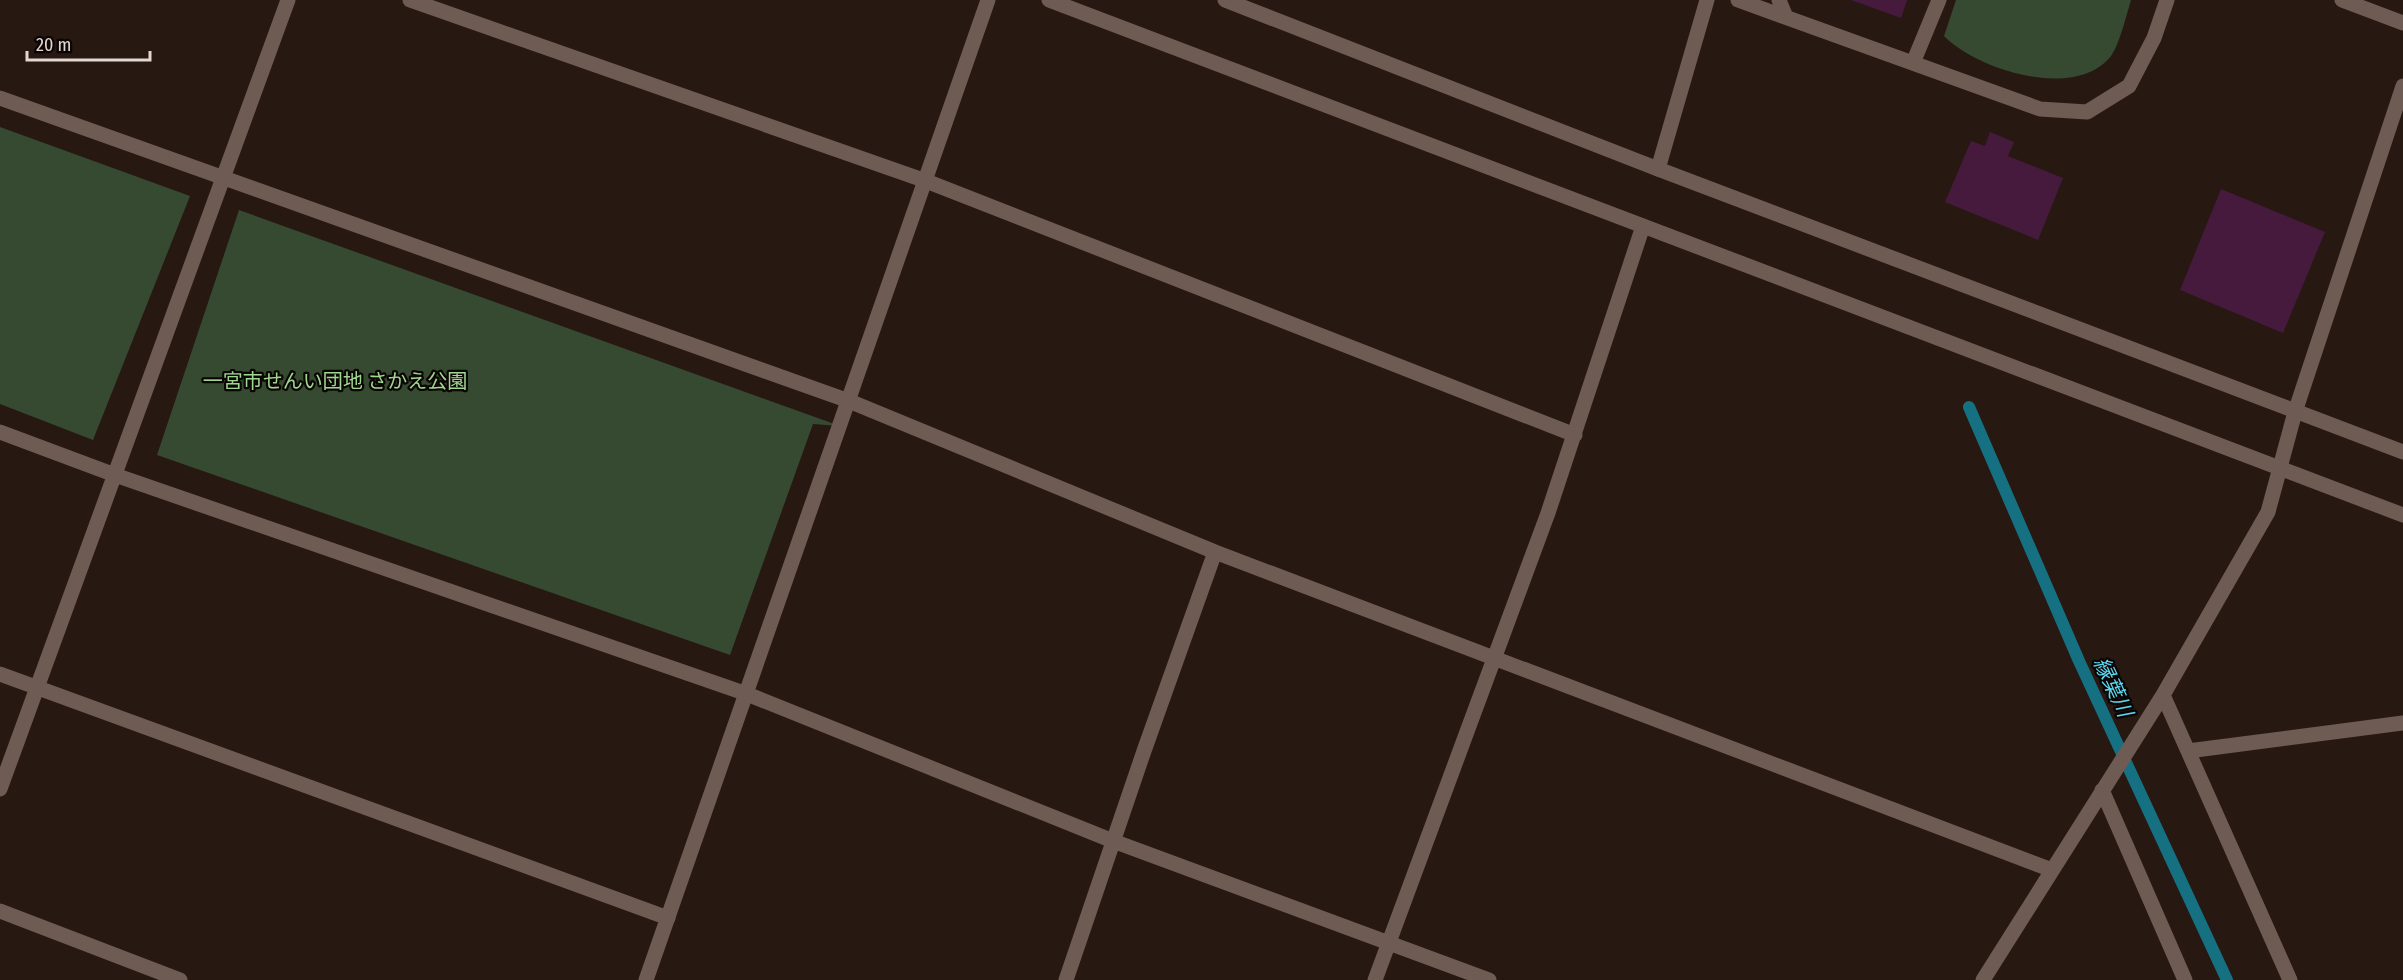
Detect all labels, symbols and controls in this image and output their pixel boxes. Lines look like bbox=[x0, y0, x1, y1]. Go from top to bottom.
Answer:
scale bar bbox=[27, 24, 150, 62]
text: 20 m bbox=[36, 34, 71, 56]
park label: 一宮市せんい団地 さかえ公園 bbox=[203, 369, 467, 393]
water label: 縁葉川 bbox=[2088, 653, 2139, 723]

